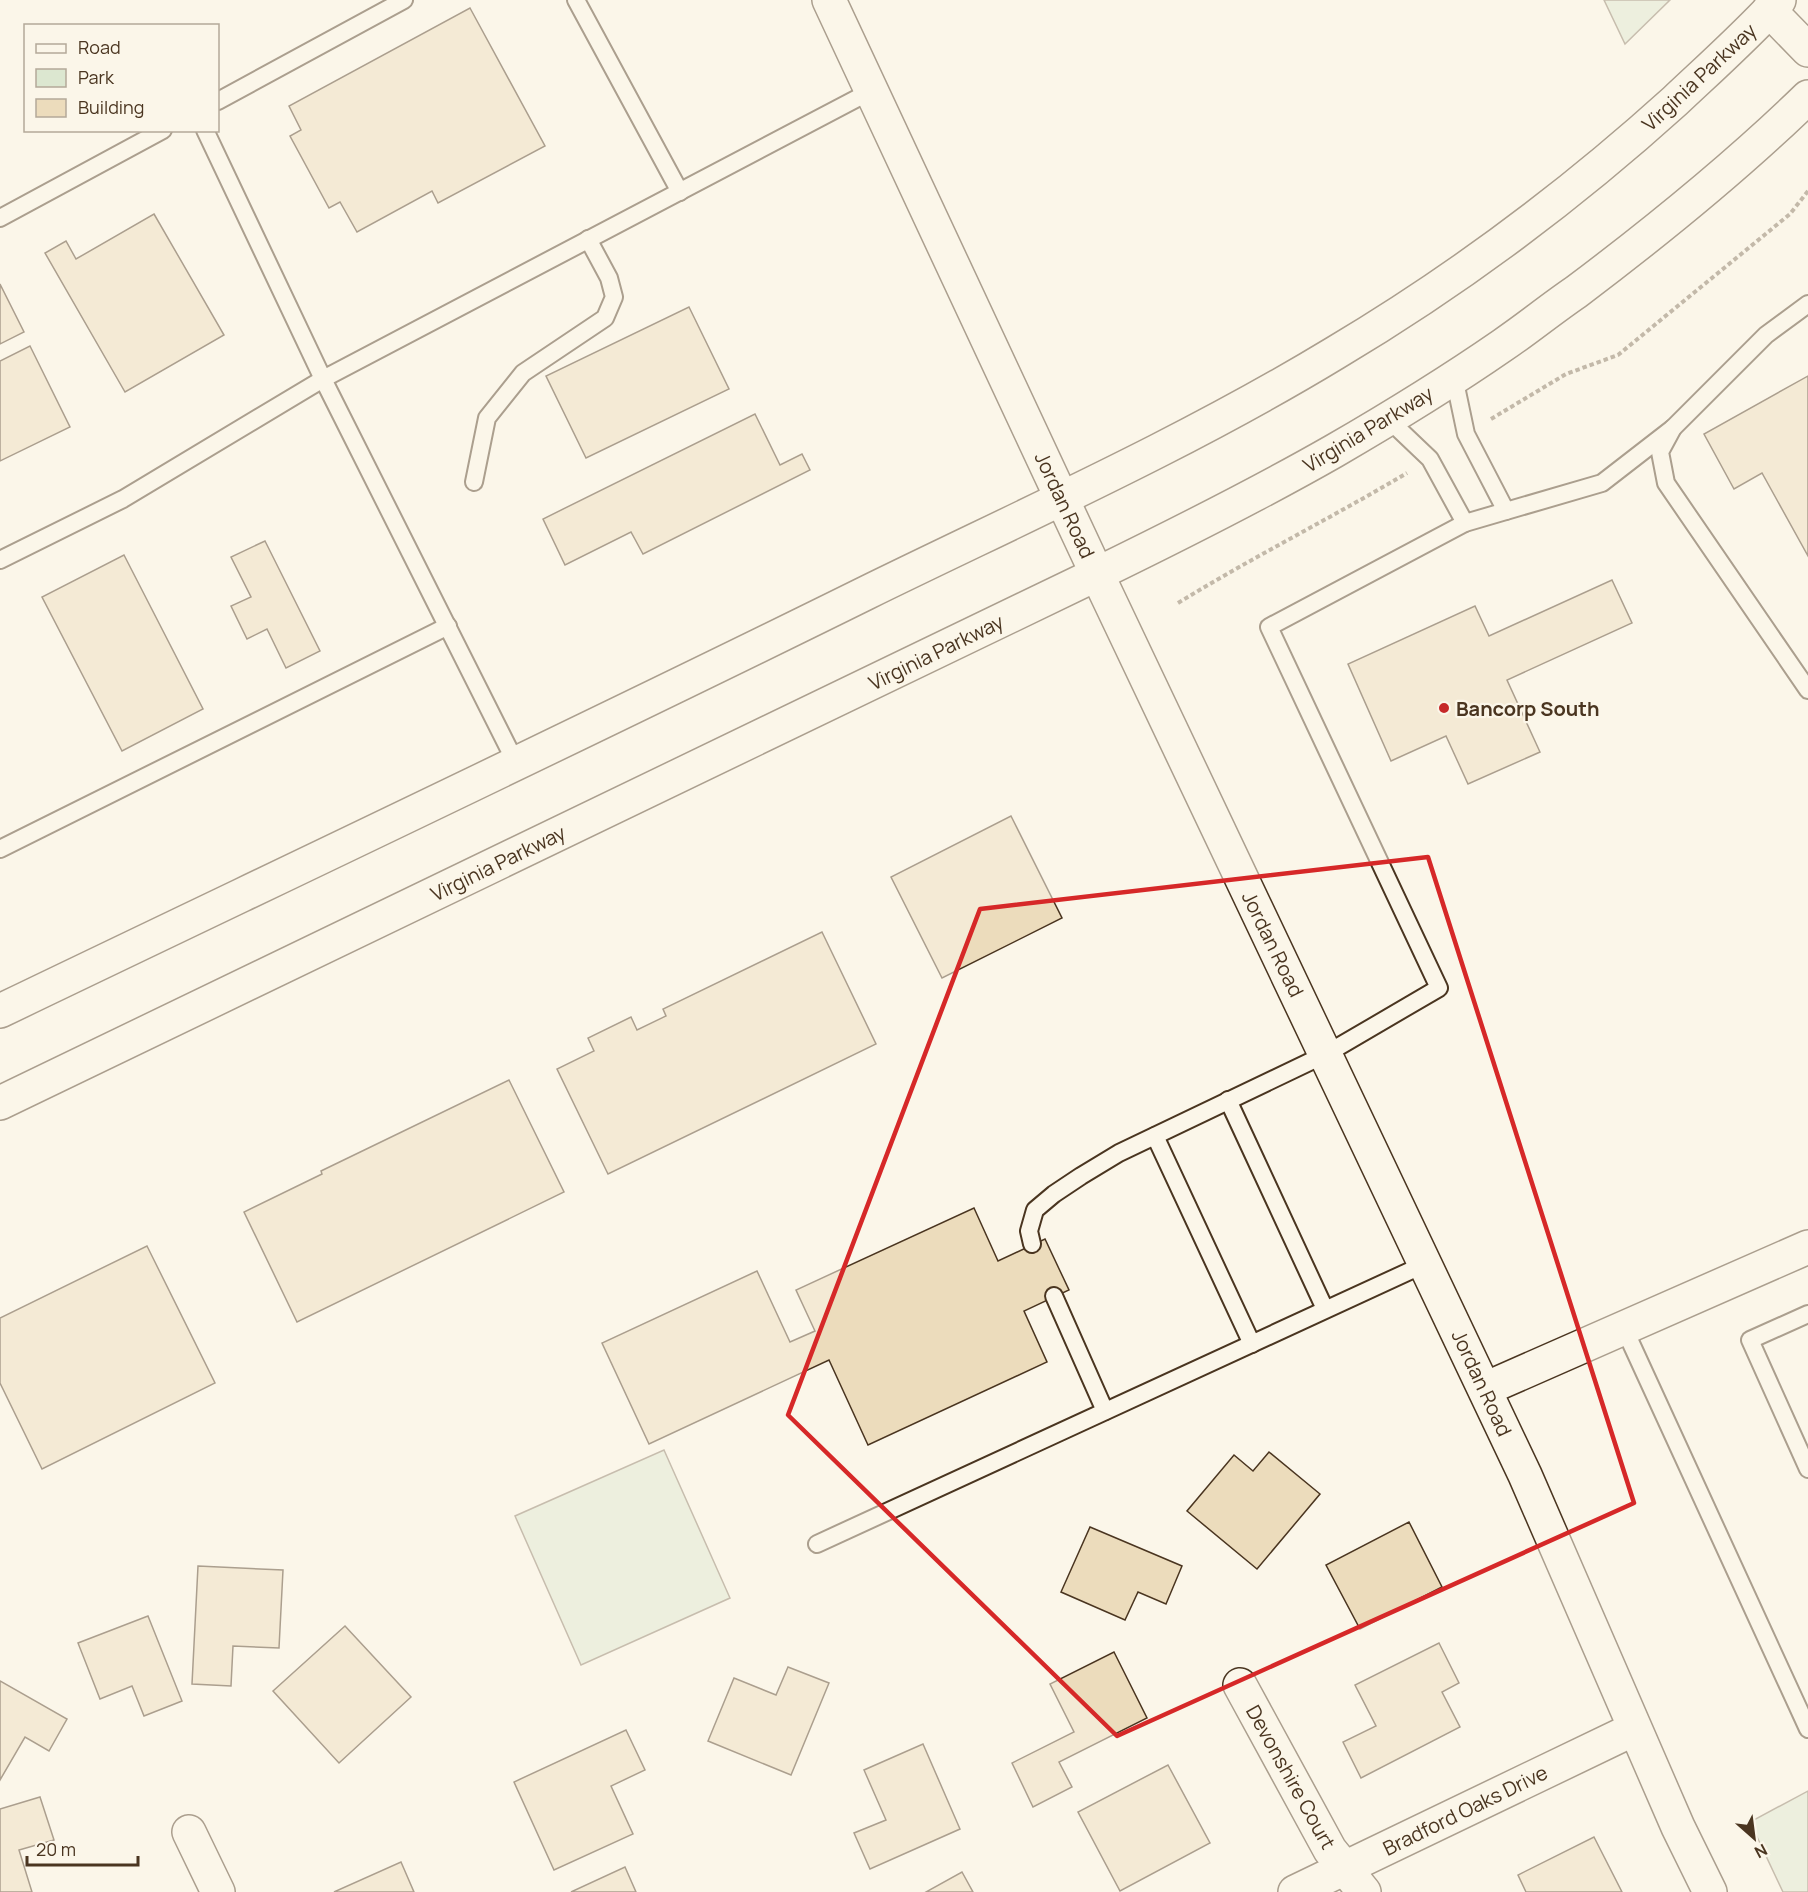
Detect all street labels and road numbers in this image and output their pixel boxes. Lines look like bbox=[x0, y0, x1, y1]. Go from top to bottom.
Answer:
street label: Virginia Parkway bbox=[1636, 17, 1762, 137]
street label: Virginia Parkway bbox=[1298, 379, 1438, 478]
street label: Jordan Road bbox=[1029, 447, 1101, 563]
street label: Virginia Parkway bbox=[864, 607, 1008, 696]
street label: Virginia Parkway bbox=[426, 818, 570, 907]
street label: Jordan Road bbox=[1236, 887, 1310, 1001]
street label: Jordan Road bbox=[1446, 1325, 1518, 1441]
street label: Devonshire Court bbox=[1240, 1700, 1342, 1854]
street label: Bradford Oaks Drive bbox=[1378, 1758, 1552, 1862]

